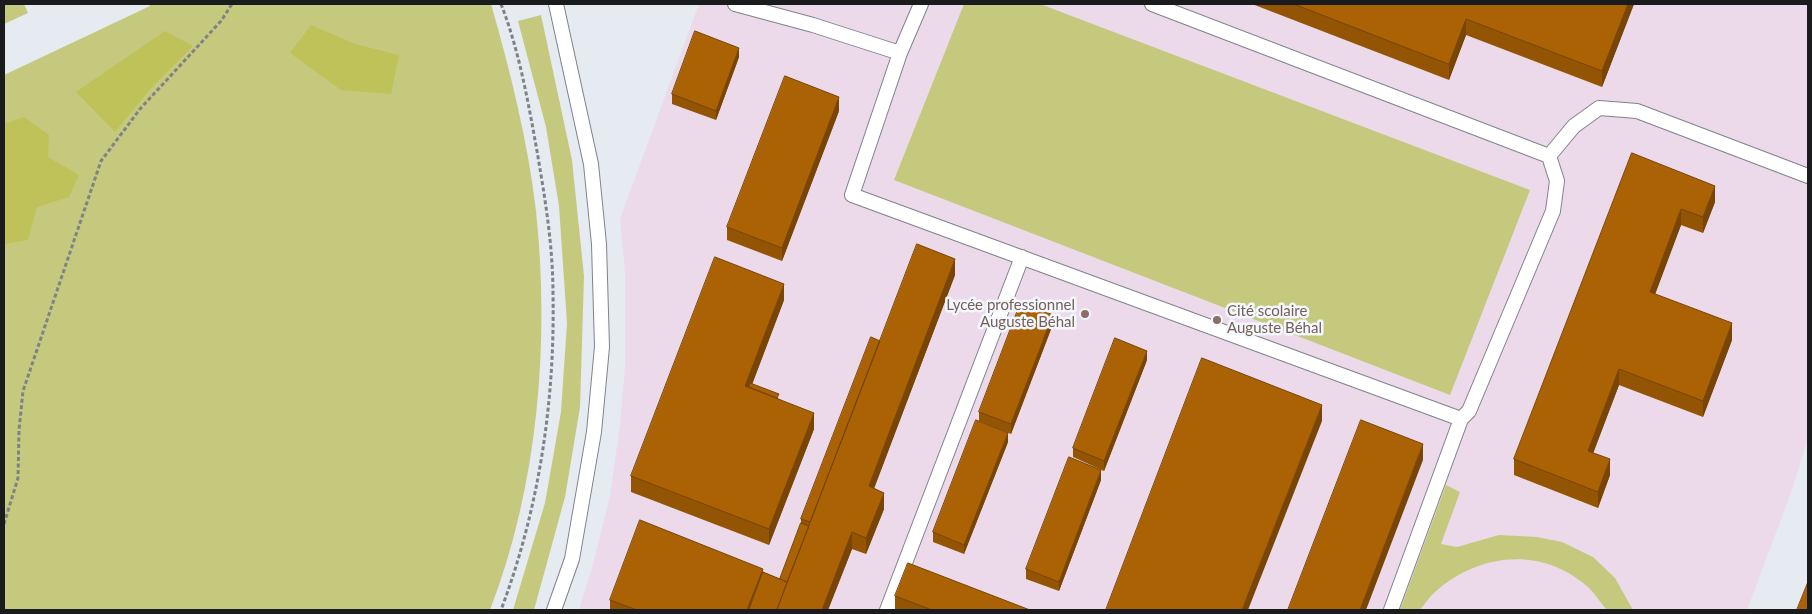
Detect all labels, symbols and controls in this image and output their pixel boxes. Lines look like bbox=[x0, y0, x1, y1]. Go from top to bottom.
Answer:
place label: Lycée professionnel Auguste Béhal bbox=[946, 296, 1075, 331]
place label: Cité scolaire Auguste Béhal bbox=[1227, 302, 1322, 337]
marker: Lycée professionnel Auguste Béhal bbox=[1079, 308, 1091, 320]
marker: Cité scolaire Auguste Béhal bbox=[1211, 314, 1223, 326]

